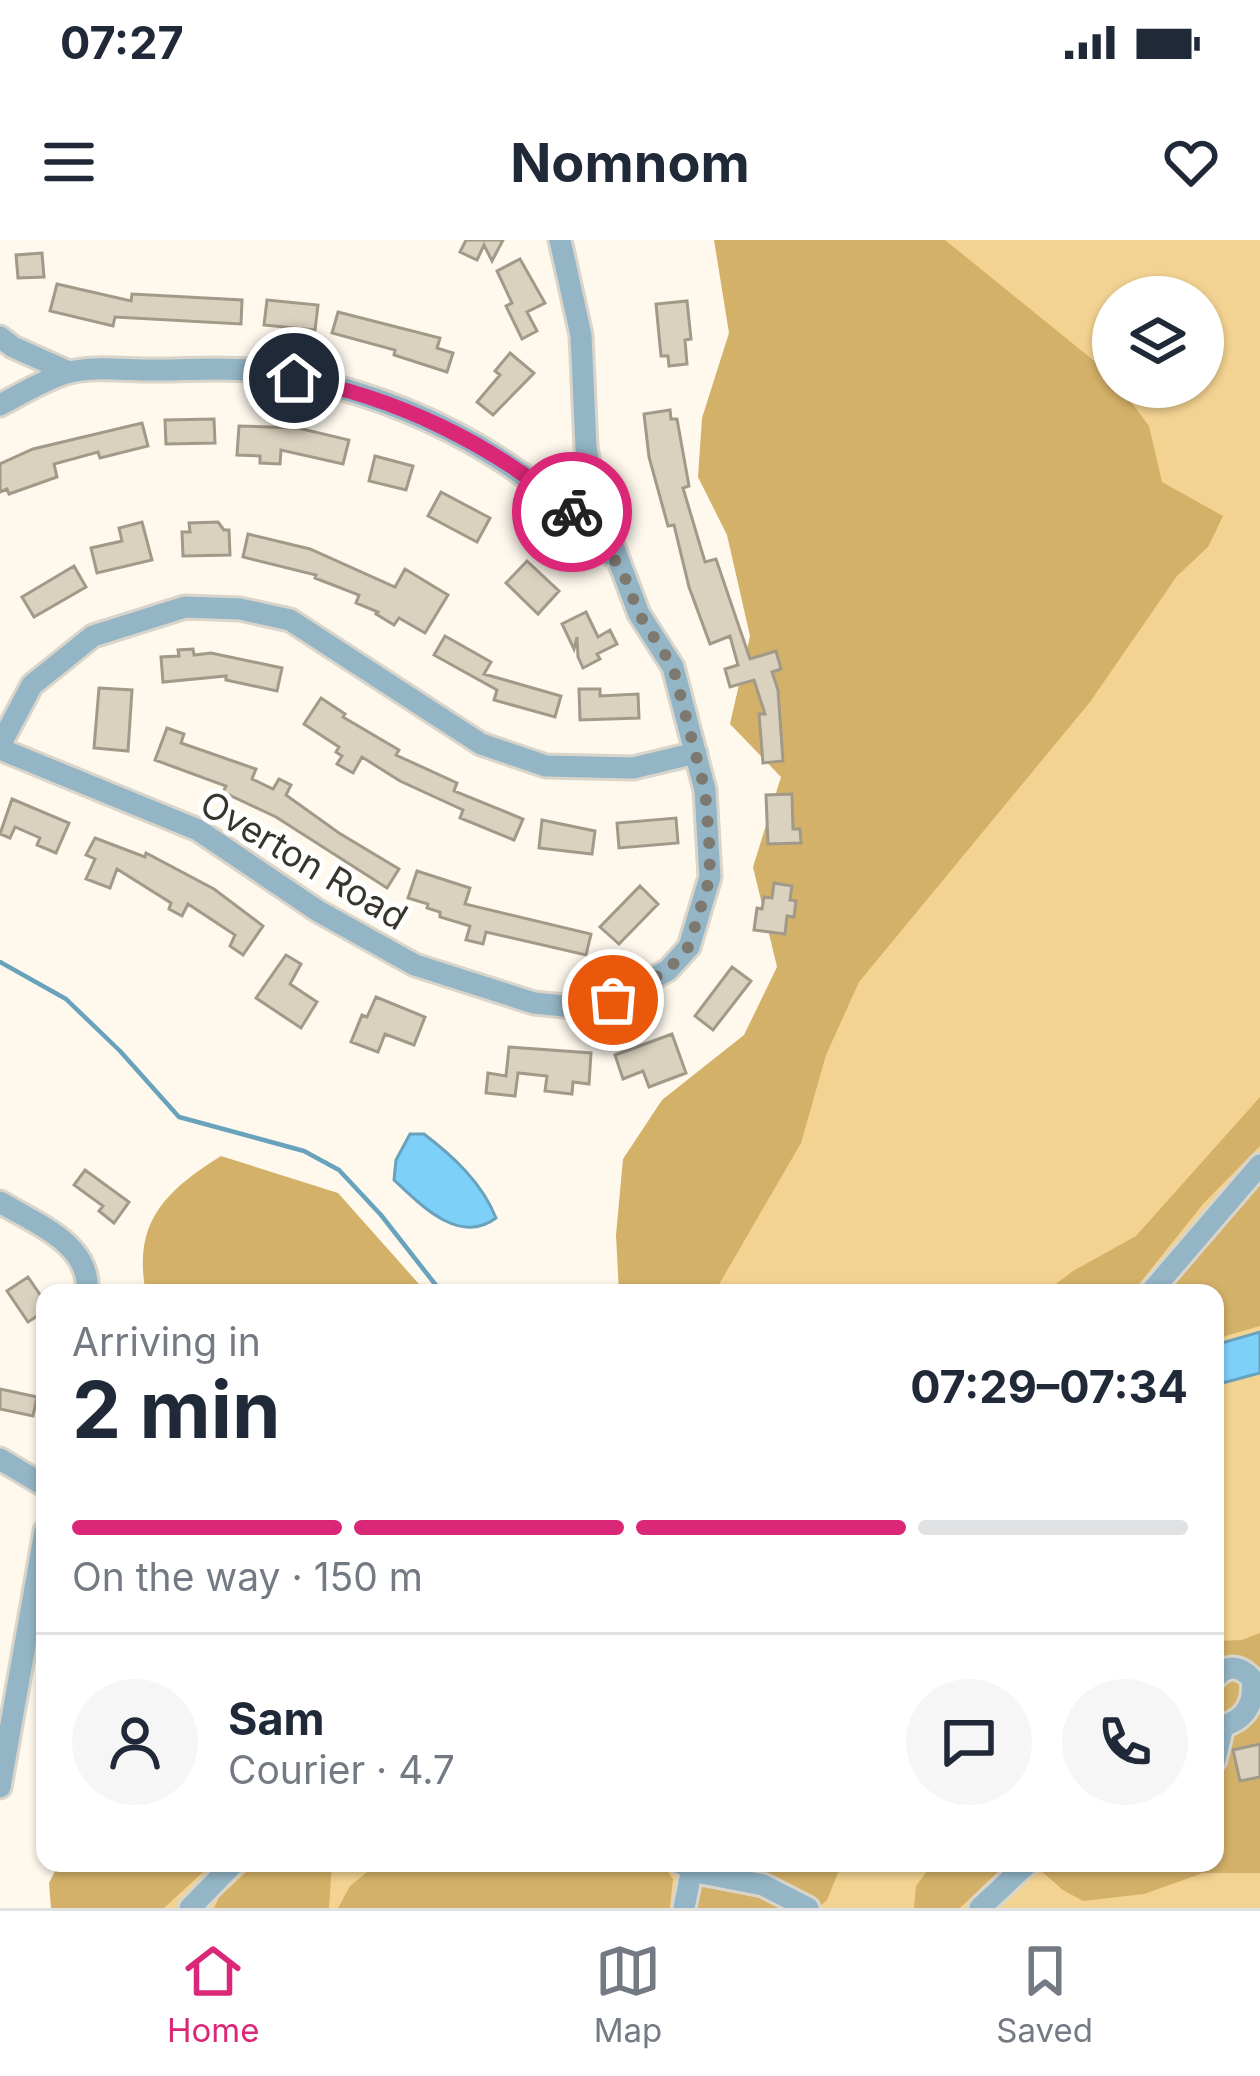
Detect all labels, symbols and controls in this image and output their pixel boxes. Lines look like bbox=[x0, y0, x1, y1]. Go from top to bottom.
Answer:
text: 07:27 bbox=[60, 15, 184, 70]
icon: menu bbox=[36, 129, 102, 195]
icon: heart bbox=[1158, 129, 1224, 195]
text: Nomnom bbox=[510, 130, 750, 195]
map controls bbox=[1092, 276, 1224, 408]
button: layers bbox=[1092, 276, 1224, 408]
pin bbox=[243, 327, 345, 429]
icon: home bbox=[261, 345, 327, 411]
courier bbox=[512, 452, 632, 572]
icon: bike bbox=[539, 479, 605, 545]
street label: Overton Road bbox=[193, 781, 415, 939]
pin bbox=[562, 949, 664, 1051]
icon: bag bbox=[580, 967, 646, 1033]
text: Arriving in bbox=[72, 1318, 261, 1365]
text: 07:29–07:34 bbox=[910, 1359, 1188, 1414]
text: 2 min bbox=[72, 1362, 280, 1457]
text: On the way · 150 m bbox=[72, 1553, 423, 1600]
button: person bbox=[72, 1679, 198, 1805]
button: chat bbox=[906, 1679, 1032, 1805]
button: phone bbox=[1062, 1679, 1188, 1805]
text: Sam bbox=[228, 1691, 325, 1746]
text: Courier · 4.7 bbox=[228, 1746, 455, 1793]
tab: Home bbox=[167, 1938, 260, 2050]
tab: Map bbox=[594, 1938, 662, 2050]
tab: Saved bbox=[996, 1938, 1093, 2050]

